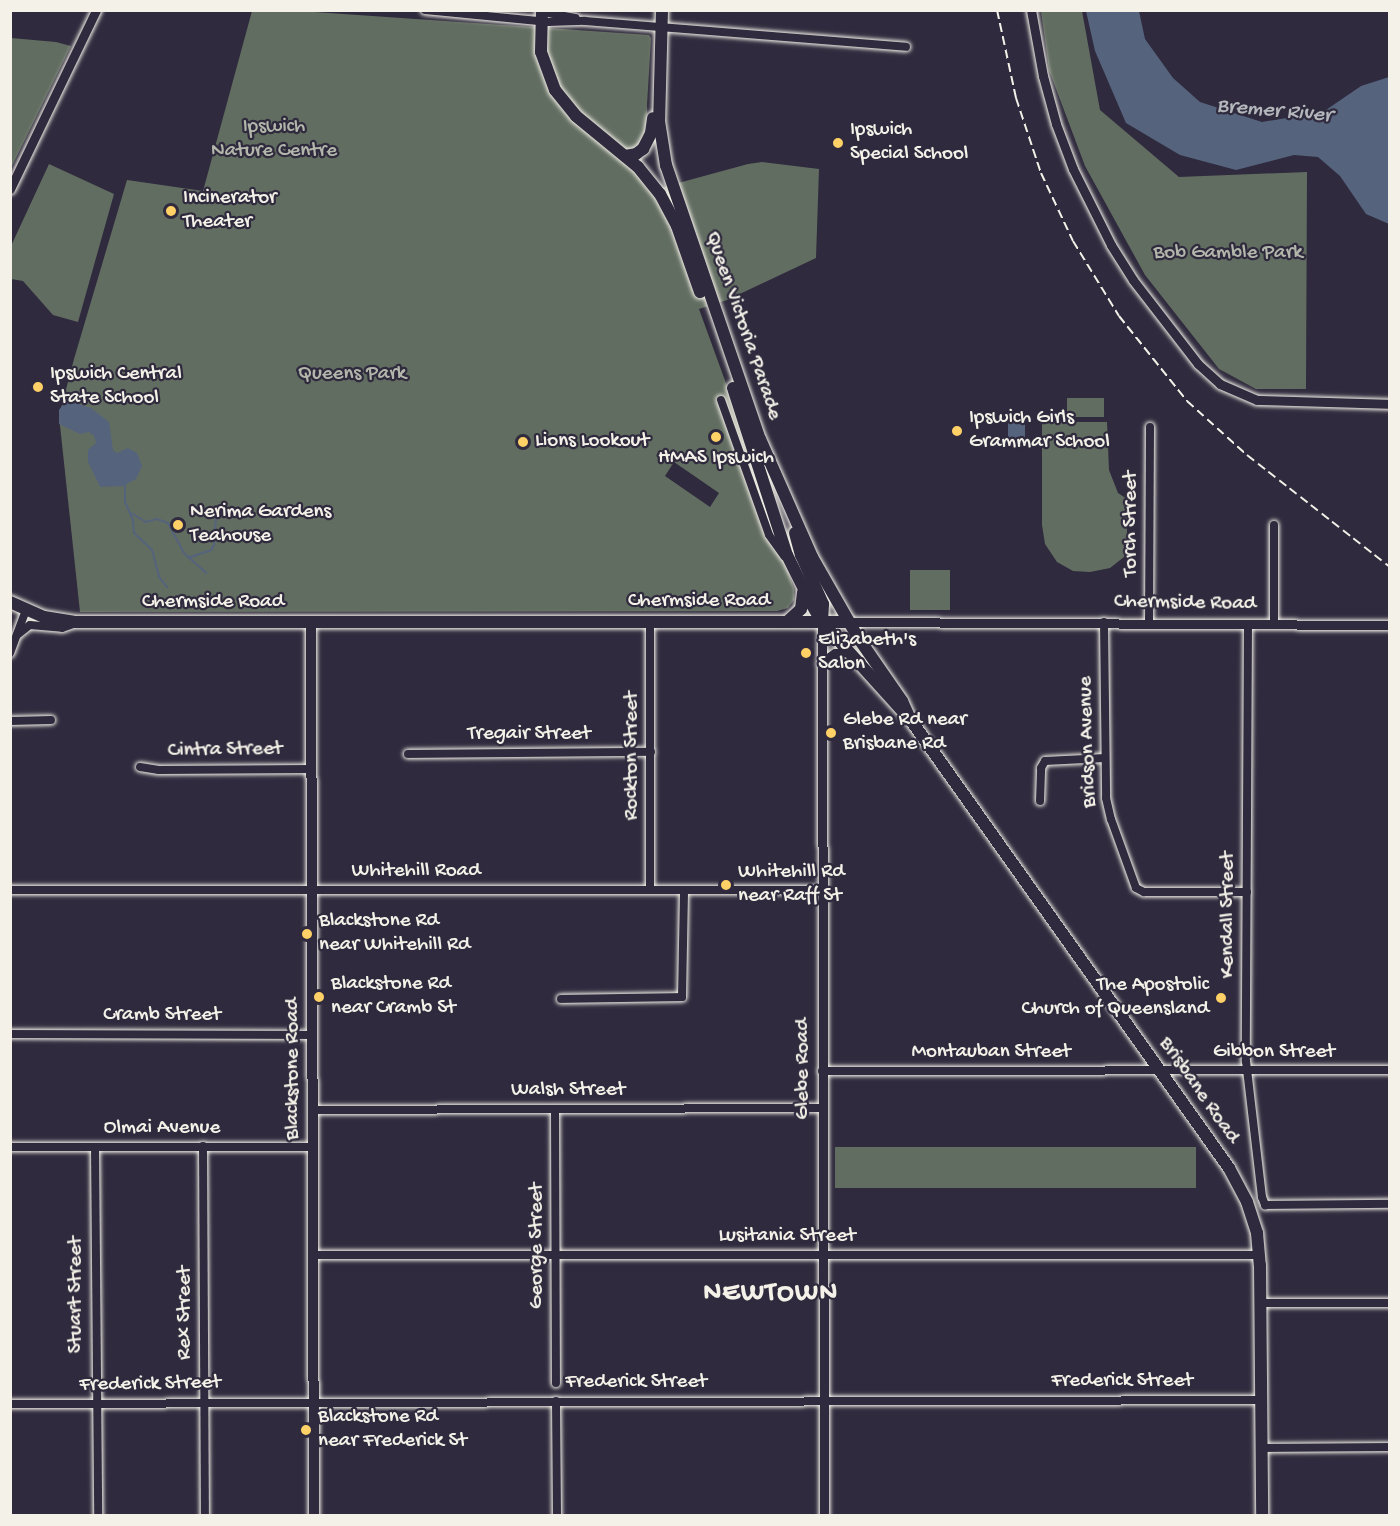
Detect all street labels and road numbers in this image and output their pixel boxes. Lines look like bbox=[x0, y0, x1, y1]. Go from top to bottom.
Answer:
street label: Queen Victoria Parade bbox=[698, 229, 786, 423]
street label: Torch Street bbox=[1119, 471, 1145, 577]
street label: Chermside Road bbox=[628, 589, 770, 615]
street label: Chermside Road bbox=[142, 590, 284, 616]
street label: Chermside Road bbox=[1114, 590, 1256, 618]
street label: Bridson Avenue bbox=[1074, 676, 1104, 808]
street label: Rockton Street bbox=[620, 692, 646, 820]
street label: Tregair Street bbox=[468, 722, 590, 748]
street label: Cintra Street bbox=[168, 737, 282, 765]
street label: Kendall Street bbox=[1216, 852, 1242, 978]
street label: Whitehill Road bbox=[351, 859, 481, 885]
street label: Blackstone Road bbox=[281, 998, 307, 1140]
street label: Cramb Street bbox=[103, 1003, 221, 1029]
street label: Glebe Road bbox=[791, 1018, 817, 1120]
street label: Brisbane Road bbox=[1152, 1033, 1244, 1149]
street label: Montauban Street bbox=[911, 1040, 1071, 1066]
street label: Gibbon Street bbox=[1213, 1040, 1335, 1066]
street label: Walsh Street bbox=[511, 1078, 625, 1104]
street label: Olmai Avenue bbox=[104, 1116, 220, 1142]
street label: George Street bbox=[525, 1183, 551, 1309]
street label: Lusitania Street bbox=[718, 1224, 856, 1250]
street label: Stuart Street bbox=[64, 1237, 90, 1353]
street label: Rex Street bbox=[173, 1266, 199, 1360]
street label: Frederick Street bbox=[1051, 1369, 1193, 1395]
street label: Frederick Street bbox=[565, 1370, 707, 1396]
street label: Frederick Street bbox=[79, 1371, 221, 1399]

